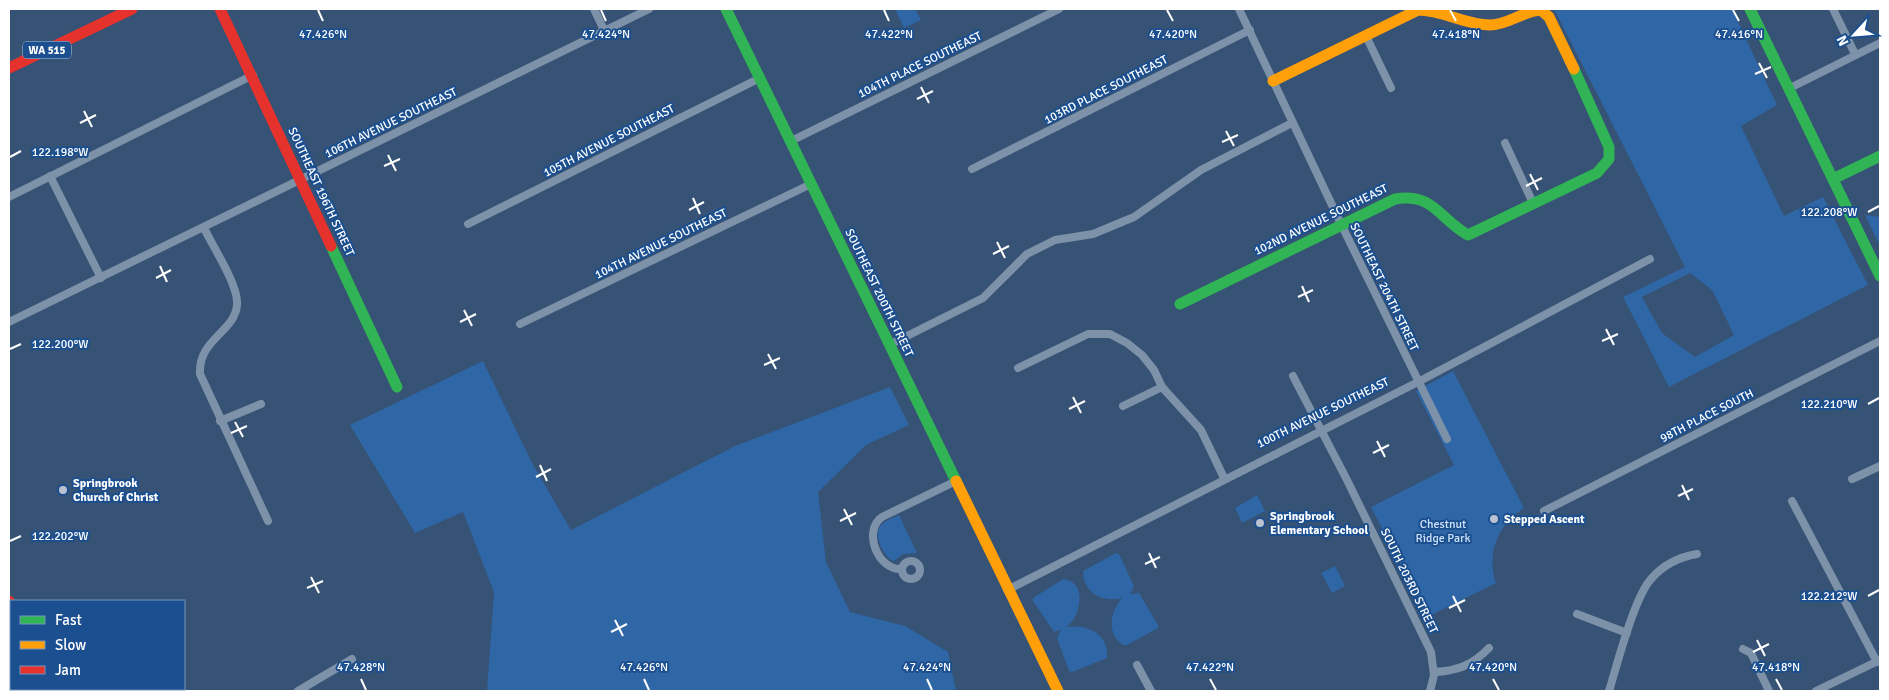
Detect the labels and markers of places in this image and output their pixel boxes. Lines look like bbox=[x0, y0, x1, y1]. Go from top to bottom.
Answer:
place label: Springbrook Church of Christ bbox=[73, 476, 159, 505]
marker: Springbrook Church of Christ bbox=[57, 484, 69, 496]
place label: Springbrook Elementary School bbox=[1270, 509, 1369, 538]
place label: Stepped Ascent bbox=[1504, 512, 1585, 527]
marker: Stepped Ascent bbox=[1488, 513, 1500, 525]
marker: Springbrook Elementary School bbox=[1254, 517, 1266, 529]

